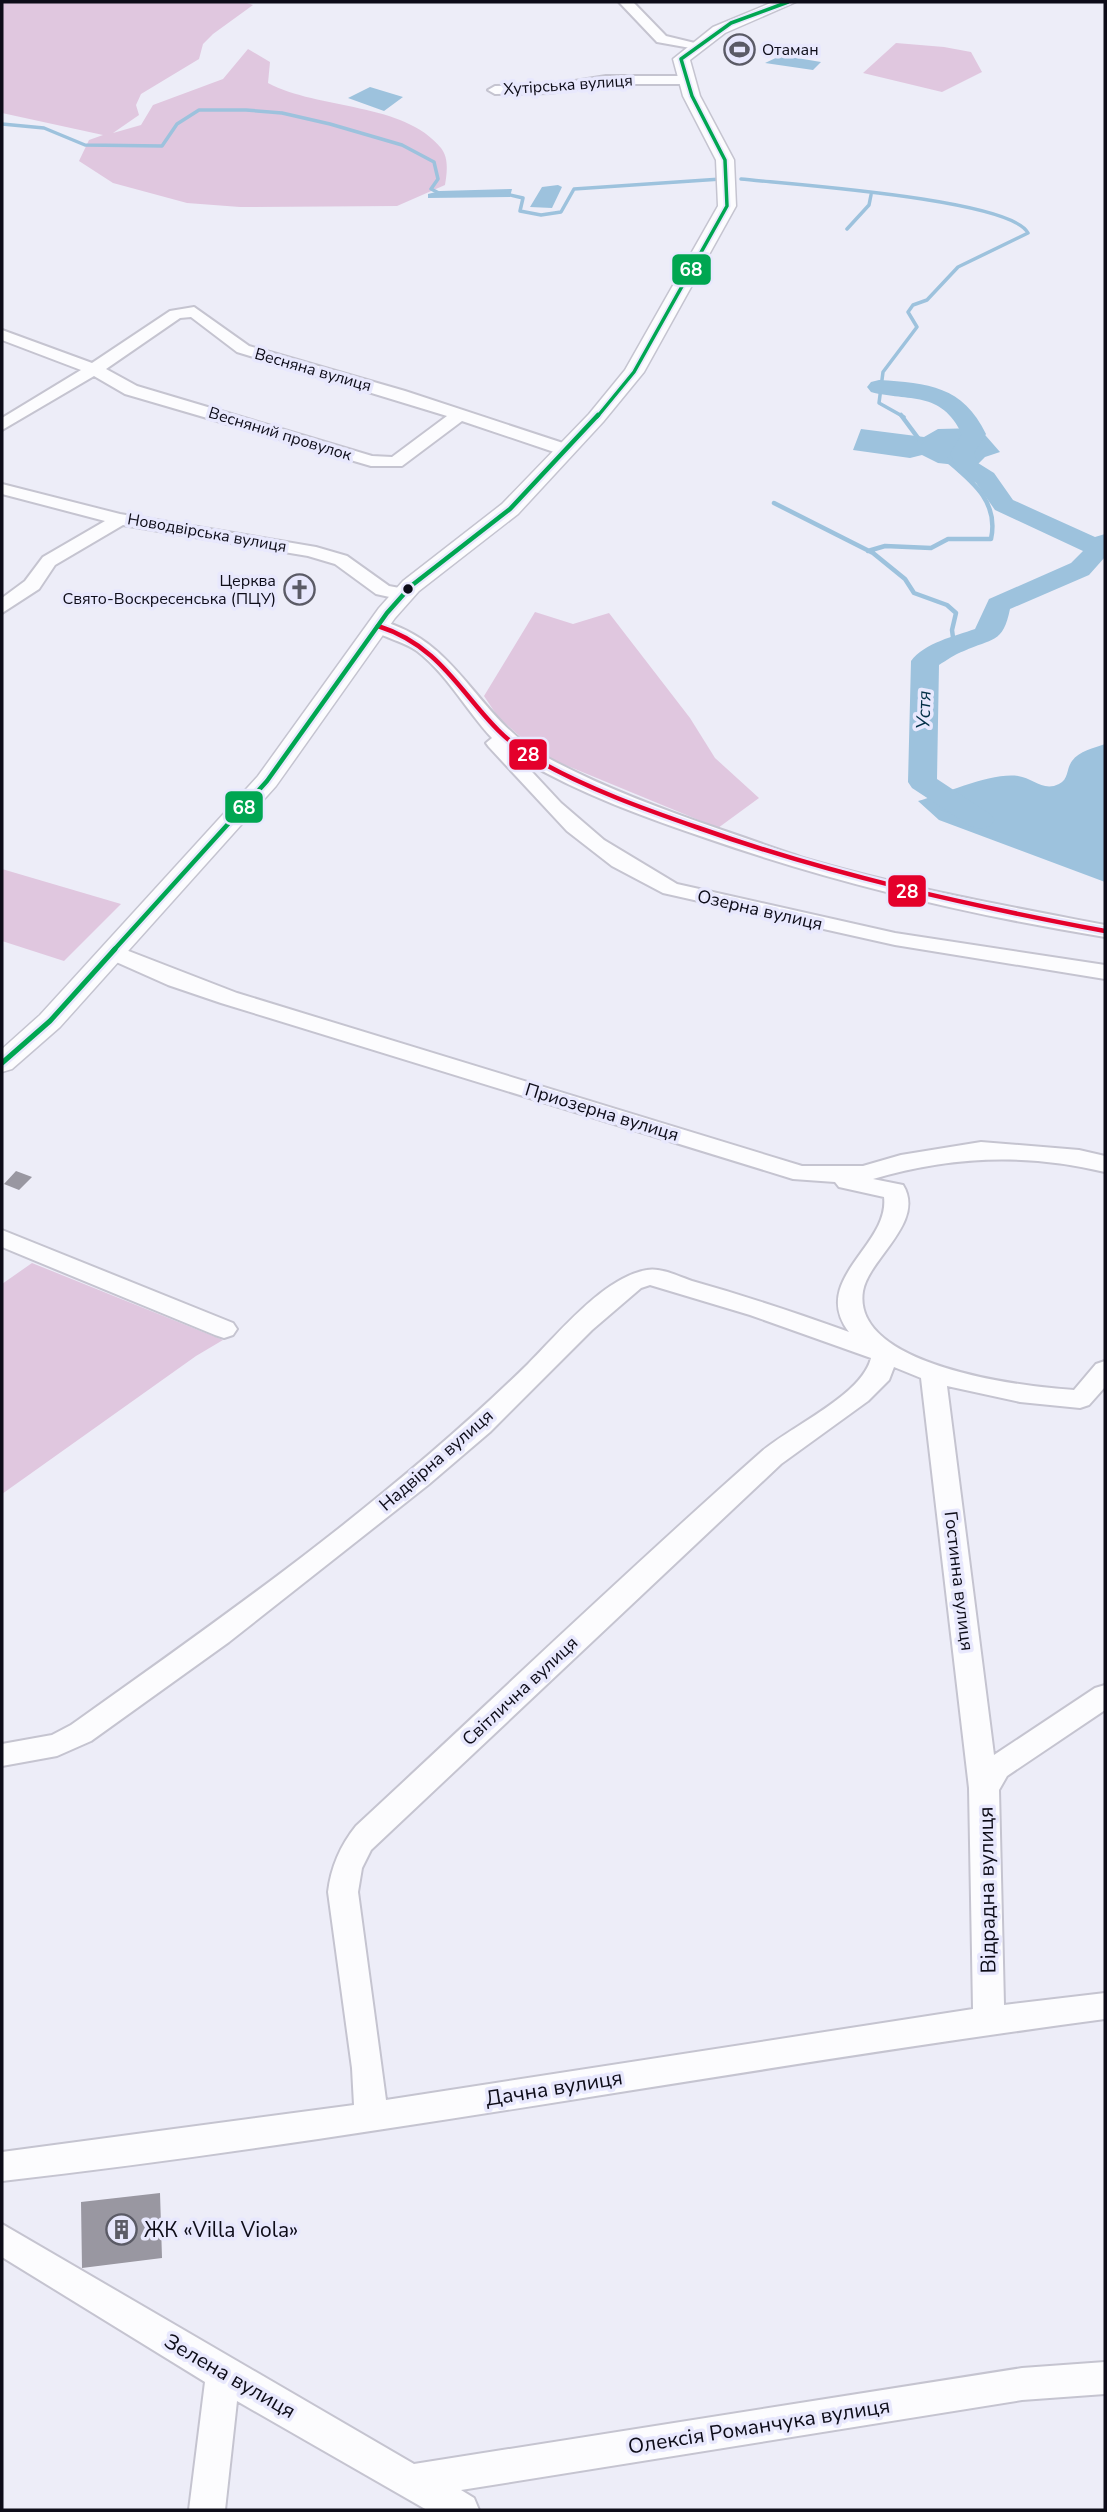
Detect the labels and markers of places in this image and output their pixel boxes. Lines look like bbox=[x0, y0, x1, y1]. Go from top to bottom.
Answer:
sports icon: Отаман bbox=[722, 33, 756, 67]
place label: Отаман bbox=[762, 39, 819, 61]
place label: Церква Свято-Воскресенська (ПЦУ) bbox=[63, 570, 276, 610]
church icon: Церква Свято-Воскресенська (ПЦУ) bbox=[282, 573, 316, 607]
unlabelled marker bbox=[401, 582, 415, 596]
building icon: ЖК «Villa Viola» bbox=[104, 2213, 138, 2247]
place label: ЖК «Villa Viola» bbox=[144, 2216, 298, 2244]

